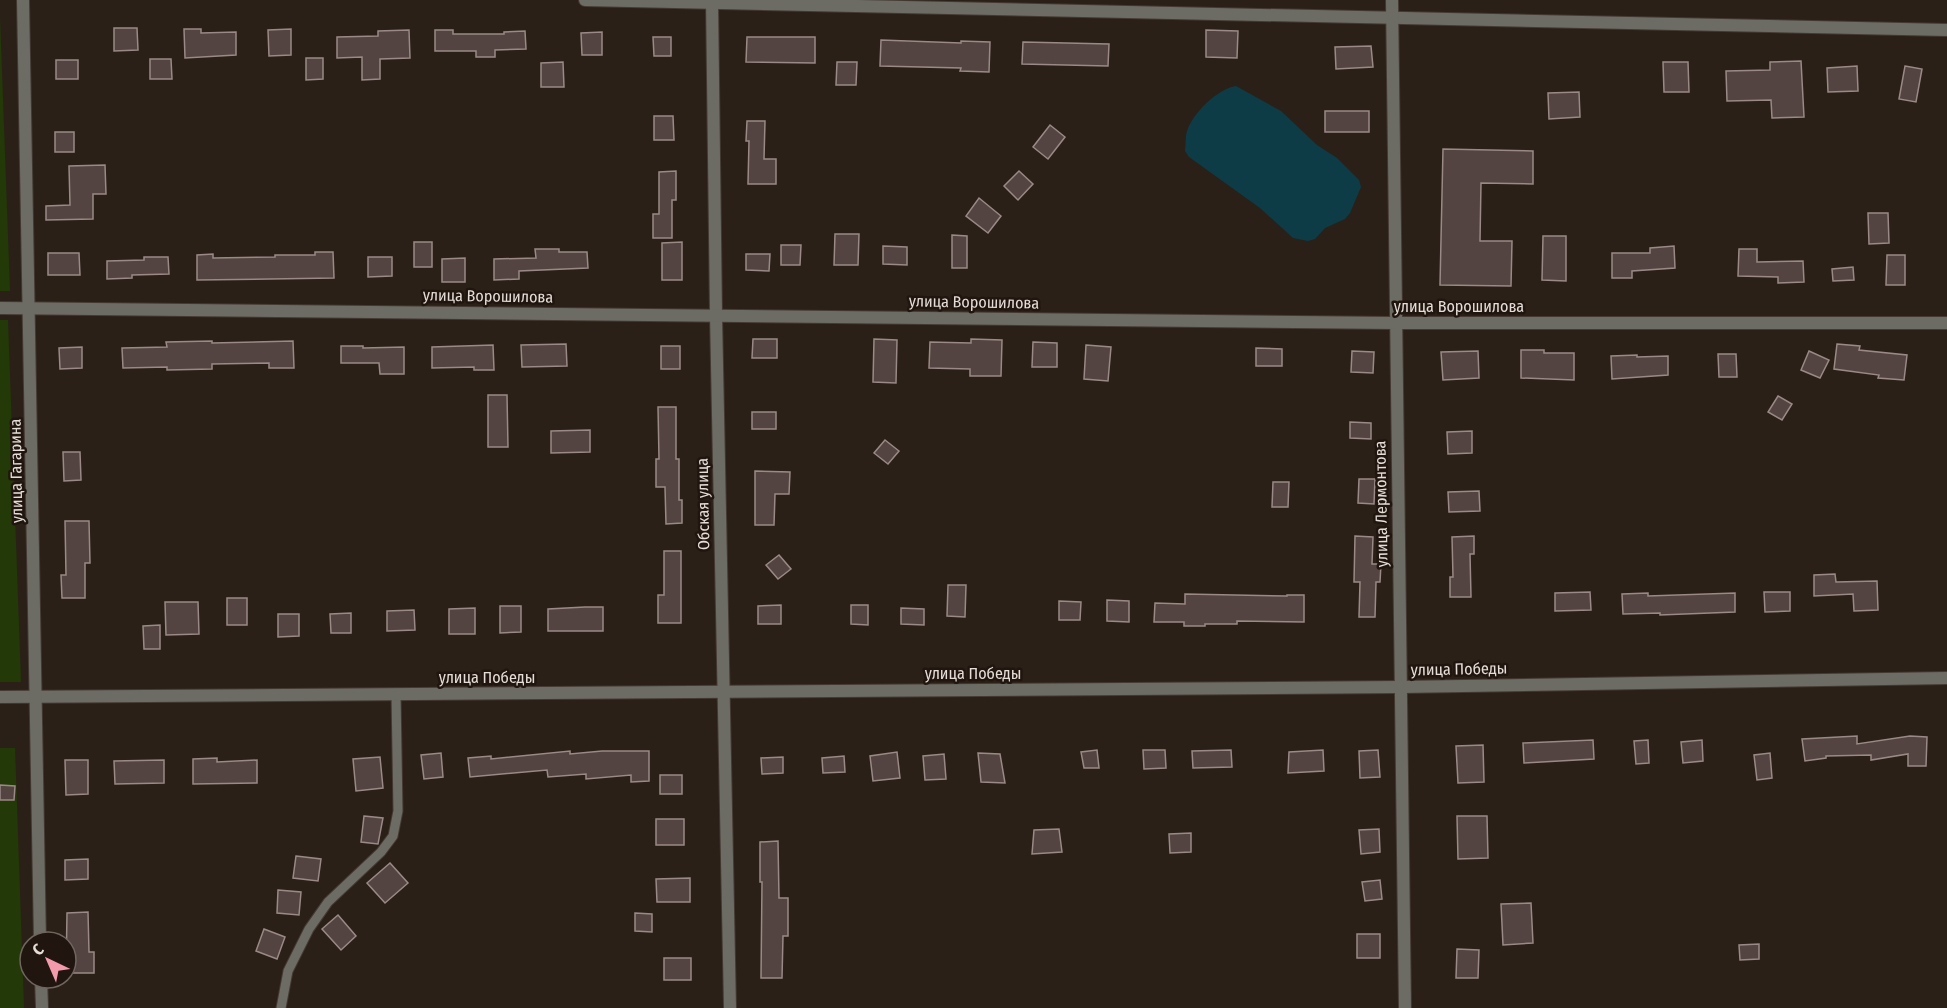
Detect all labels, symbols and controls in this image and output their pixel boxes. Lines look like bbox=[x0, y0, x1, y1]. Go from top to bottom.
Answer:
street label: улица Ворошилова bbox=[423, 285, 553, 307]
street label: улица Ворошилова bbox=[909, 291, 1039, 313]
street label: улица Ворошилова bbox=[1394, 297, 1524, 316]
street label: улица Гагарина bbox=[6, 419, 26, 523]
street label: улица Лермонтова bbox=[1370, 440, 1392, 567]
street label: Обская улица bbox=[693, 458, 713, 550]
street label: улица Победы bbox=[1411, 659, 1507, 679]
street label: улица Победы bbox=[925, 664, 1021, 683]
street label: улица Победы bbox=[439, 668, 535, 687]
north arrow bbox=[18, 930, 78, 990]
text: С bbox=[28, 939, 48, 959]

